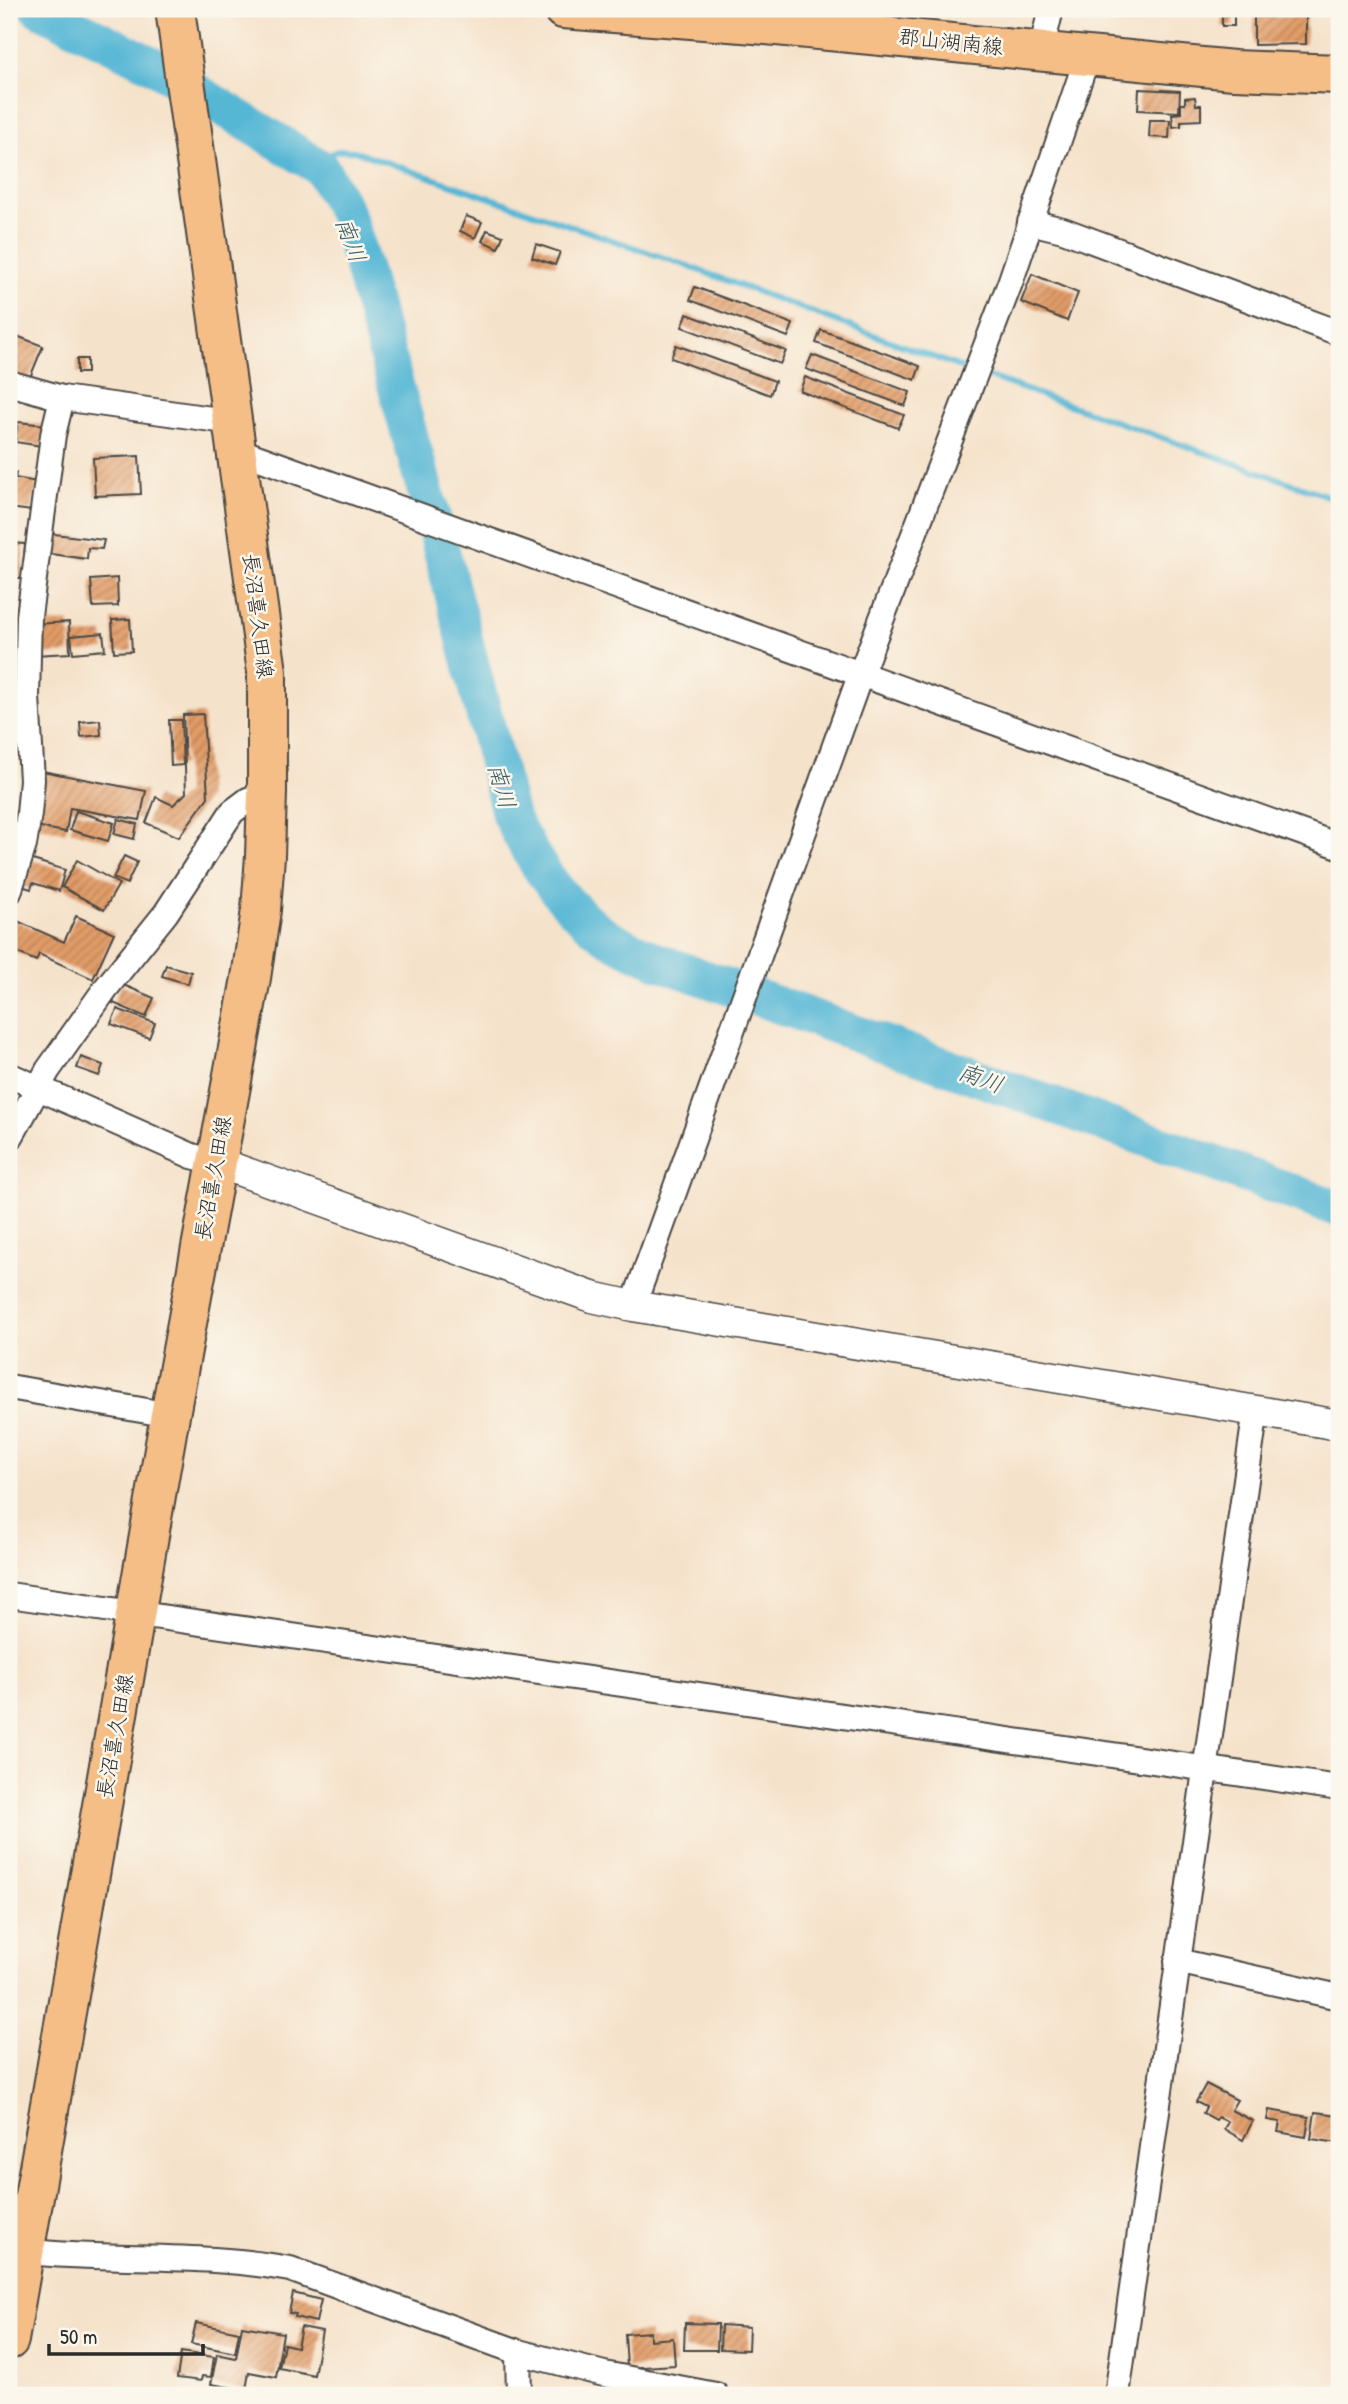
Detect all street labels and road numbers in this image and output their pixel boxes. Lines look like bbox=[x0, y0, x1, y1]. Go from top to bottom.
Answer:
street label: 郡山湖南線 bbox=[897, 22, 1005, 61]
street label: 長沼喜久田線 bbox=[236, 552, 281, 680]
street label: 長沼喜久田線 bbox=[187, 1113, 238, 1242]
street label: 長沼喜久田線 bbox=[89, 1671, 140, 1800]

